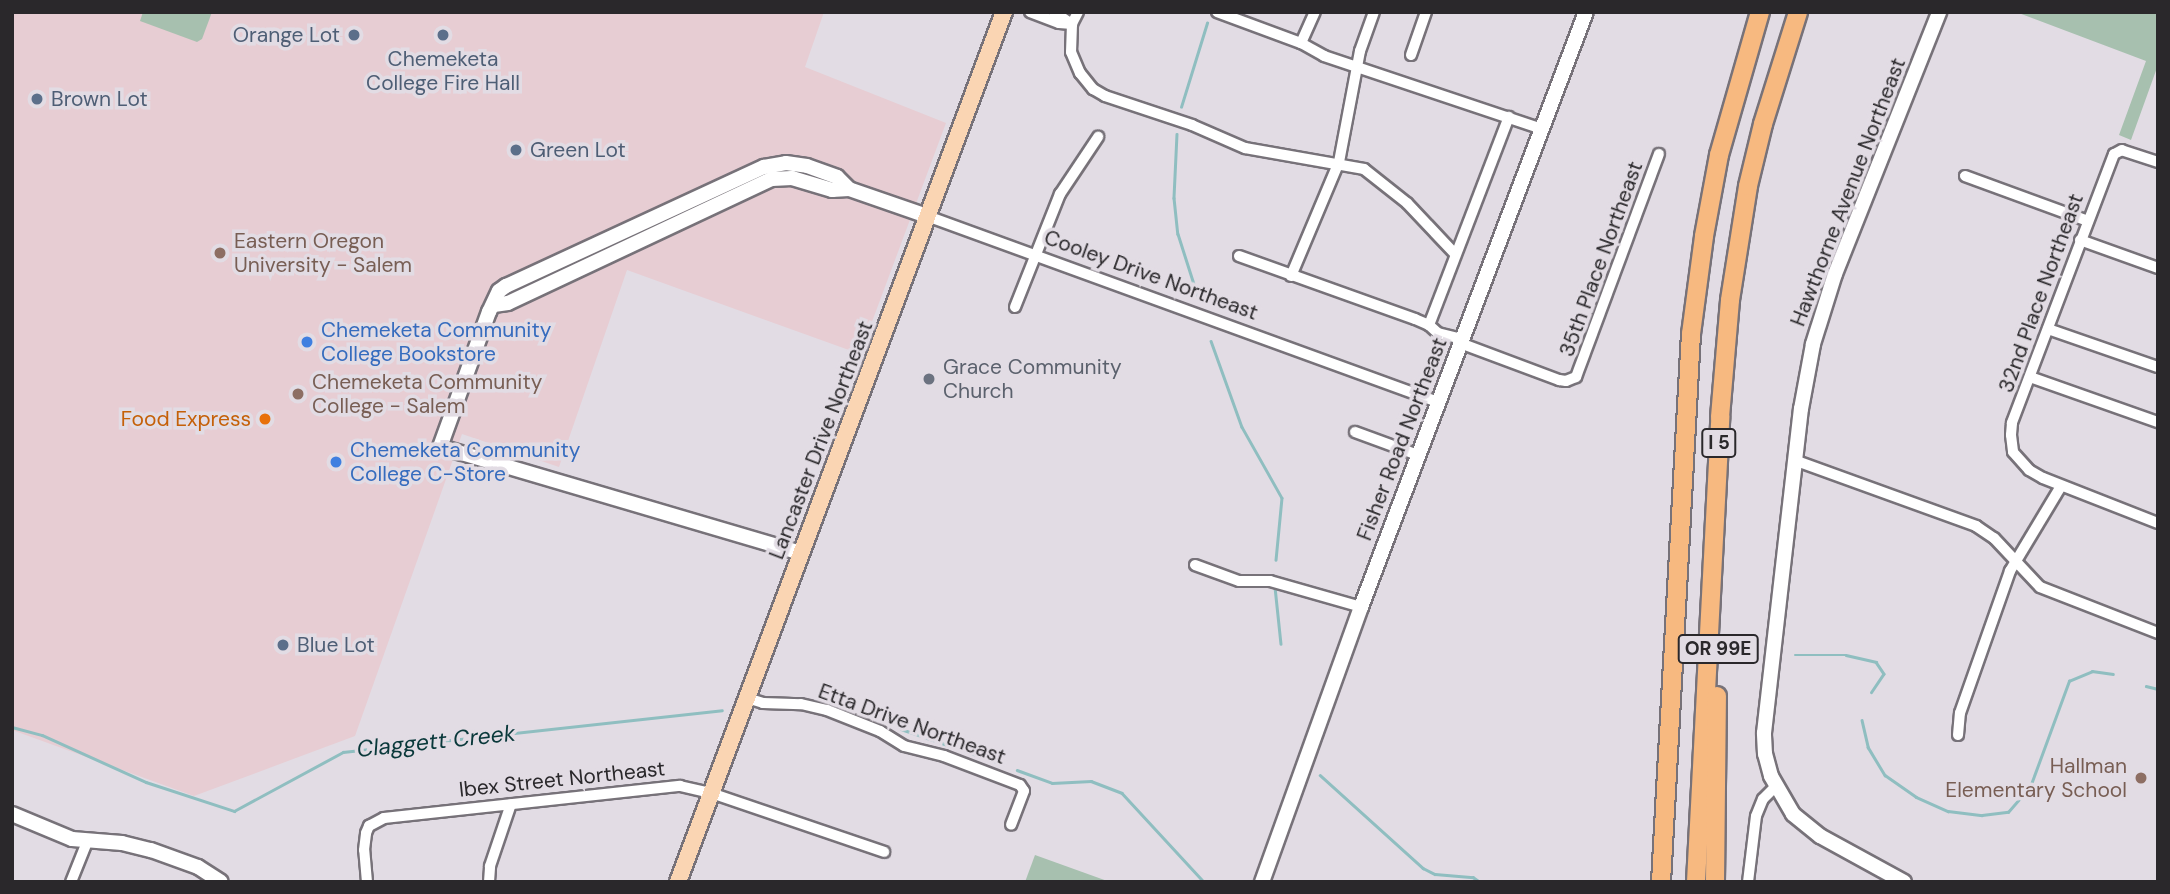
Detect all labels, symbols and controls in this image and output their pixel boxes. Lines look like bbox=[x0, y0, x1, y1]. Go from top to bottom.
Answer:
place label: Orange Lot bbox=[233, 22, 340, 48]
marker: Orange Lot bbox=[346, 27, 362, 43]
marker: Chemeketa College Fire Hall bbox=[435, 27, 451, 43]
place label: Chemeketa College Fire Hall bbox=[366, 46, 520, 96]
street label: Hawthorne Avenue Northeast bbox=[1785, 54, 1911, 330]
place label: Brown Lot bbox=[51, 86, 148, 112]
marker: Brown Lot bbox=[29, 91, 45, 107]
place label: Green Lot bbox=[530, 137, 626, 163]
marker: Green Lot bbox=[508, 142, 524, 158]
street label: 35th Place Northeast bbox=[1554, 158, 1648, 360]
street label: 32nd Place Northeast bbox=[1993, 190, 2089, 396]
street label: Cooley Drive Northeast bbox=[1041, 225, 1261, 325]
place label: Eastern Oregon University - Salem bbox=[234, 228, 412, 278]
marker: Eastern Oregon University - Salem bbox=[212, 245, 228, 261]
place label: Chemeketa Community College Bookstore bbox=[321, 317, 551, 367]
street label: Lancaster Drive Northeast bbox=[764, 317, 878, 563]
marker: Chemeketa Community College Bookstore bbox=[299, 334, 315, 350]
street label: Fisher Road Northeast bbox=[1352, 334, 1452, 544]
place label: Grace Community Church bbox=[943, 354, 1122, 404]
place label: Chemeketa Community College - Salem bbox=[312, 369, 542, 419]
marker: Grace Community Church bbox=[921, 371, 937, 387]
marker: Chemeketa Community College - Salem bbox=[290, 386, 306, 402]
place label: Food Express bbox=[121, 406, 251, 432]
marker: Food Express bbox=[257, 411, 273, 427]
road number: I 5 bbox=[1700, 428, 1738, 458]
place label: Chemeketa Community College C-Store bbox=[350, 437, 580, 487]
marker: Chemeketa Community College C-Store bbox=[328, 454, 344, 470]
place label: Blue Lot bbox=[297, 632, 375, 658]
road number: OR 99E bbox=[1676, 634, 1760, 664]
marker: Blue Lot bbox=[275, 637, 291, 653]
street label: Etta Drive Northeast bbox=[815, 678, 1009, 770]
water label: Claggett Creek bbox=[355, 719, 517, 763]
place label: Hallman Elementary School bbox=[1945, 753, 2127, 803]
street label: Ibex Street Northeast bbox=[458, 756, 666, 802]
marker: Hallman Elementary School bbox=[2133, 770, 2149, 786]

